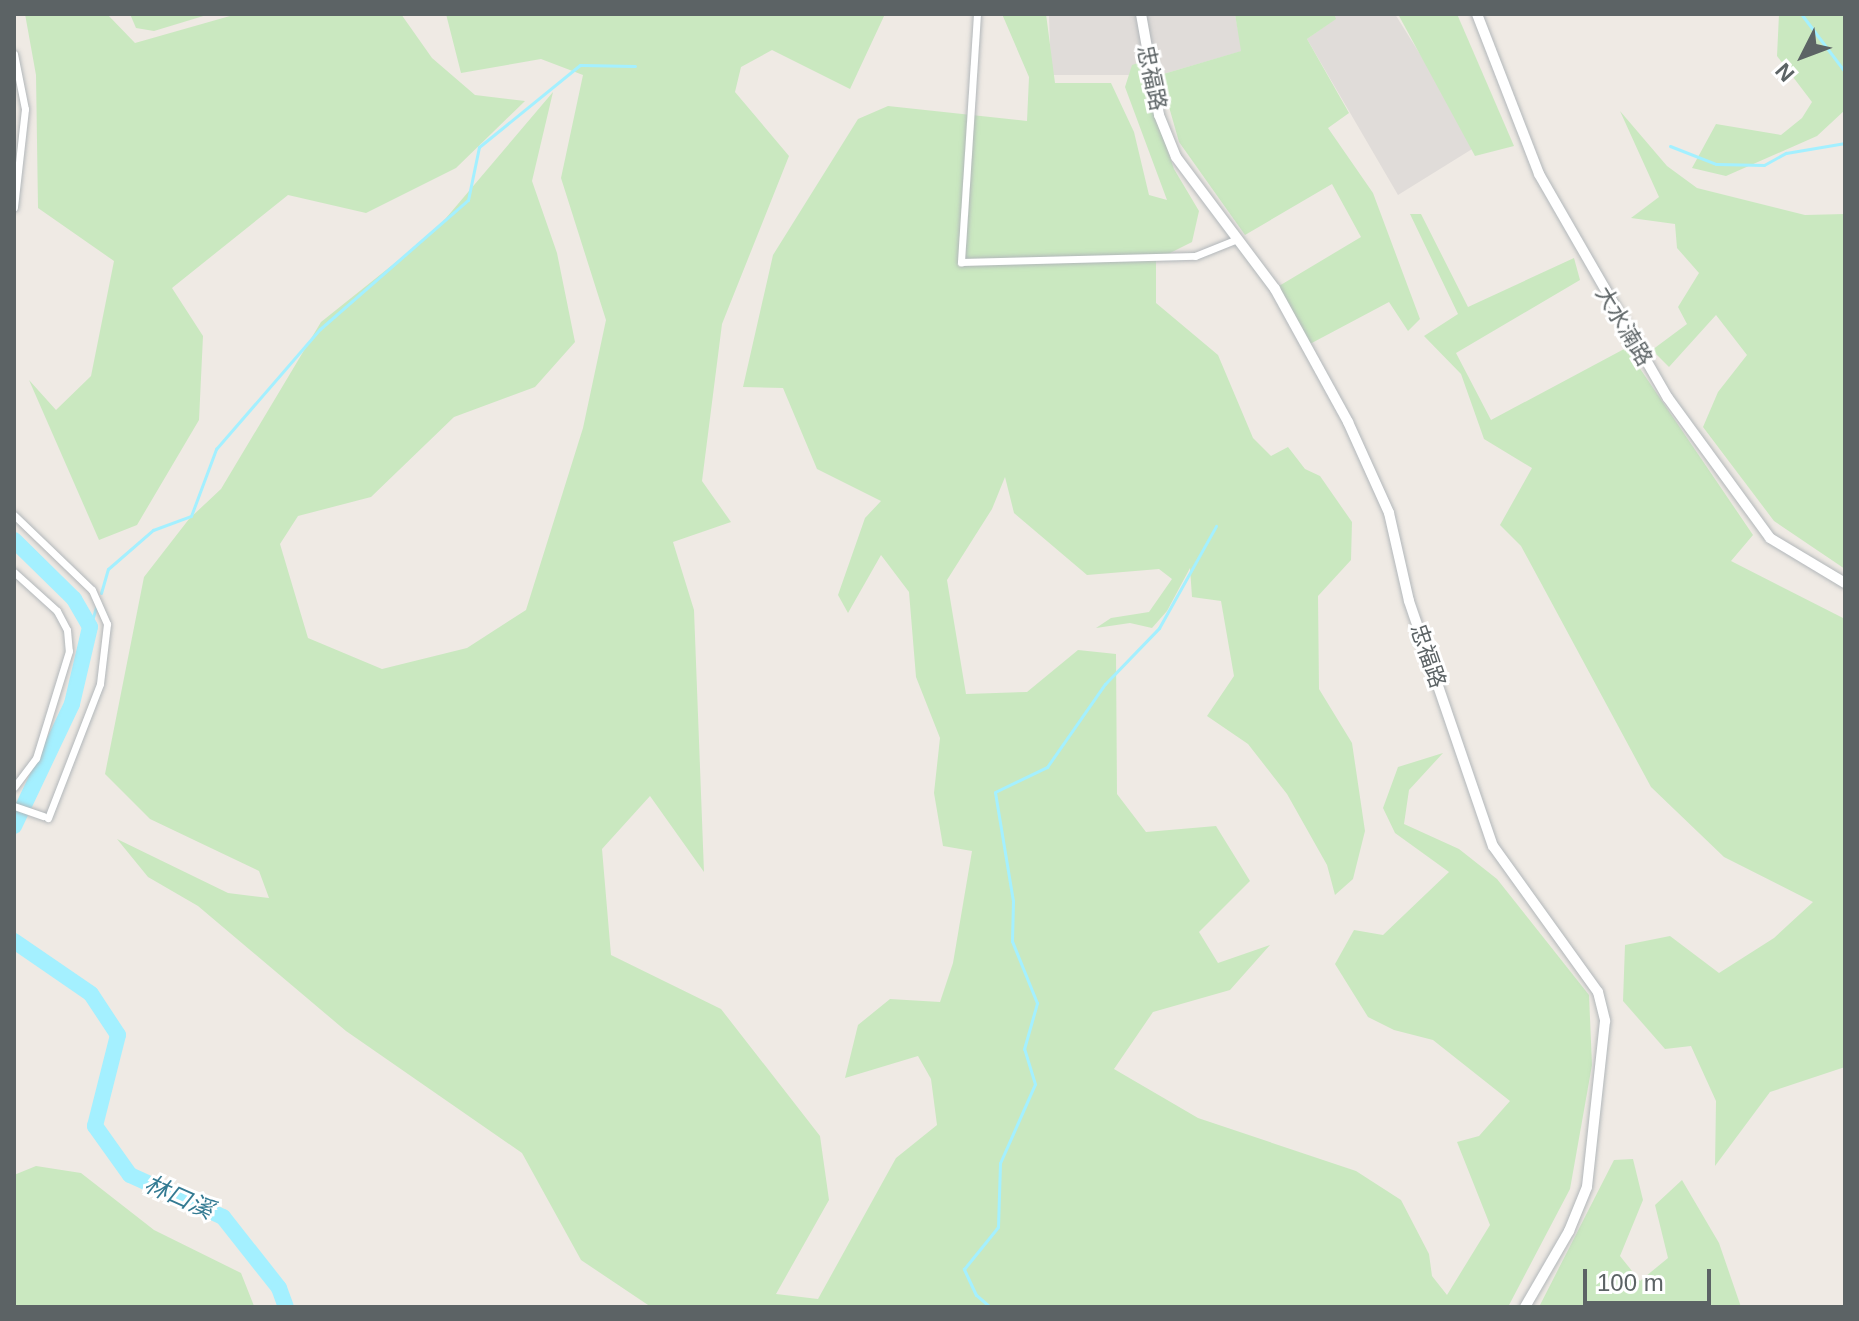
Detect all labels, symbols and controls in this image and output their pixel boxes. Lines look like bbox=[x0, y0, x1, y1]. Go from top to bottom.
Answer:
north arrow bbox=[1763, 16, 1843, 96]
street label: 忠福路 bbox=[1132, 43, 1172, 113]
text: N bbox=[1770, 58, 1799, 87]
street label: 大水湳路 bbox=[1590, 281, 1658, 371]
street label: 忠福路 bbox=[1405, 621, 1451, 691]
water label: 林口溪 bbox=[140, 1169, 218, 1225]
scale bar bbox=[1587, 1253, 1715, 1303]
text: 100 m bbox=[1597, 1269, 1664, 1296]

